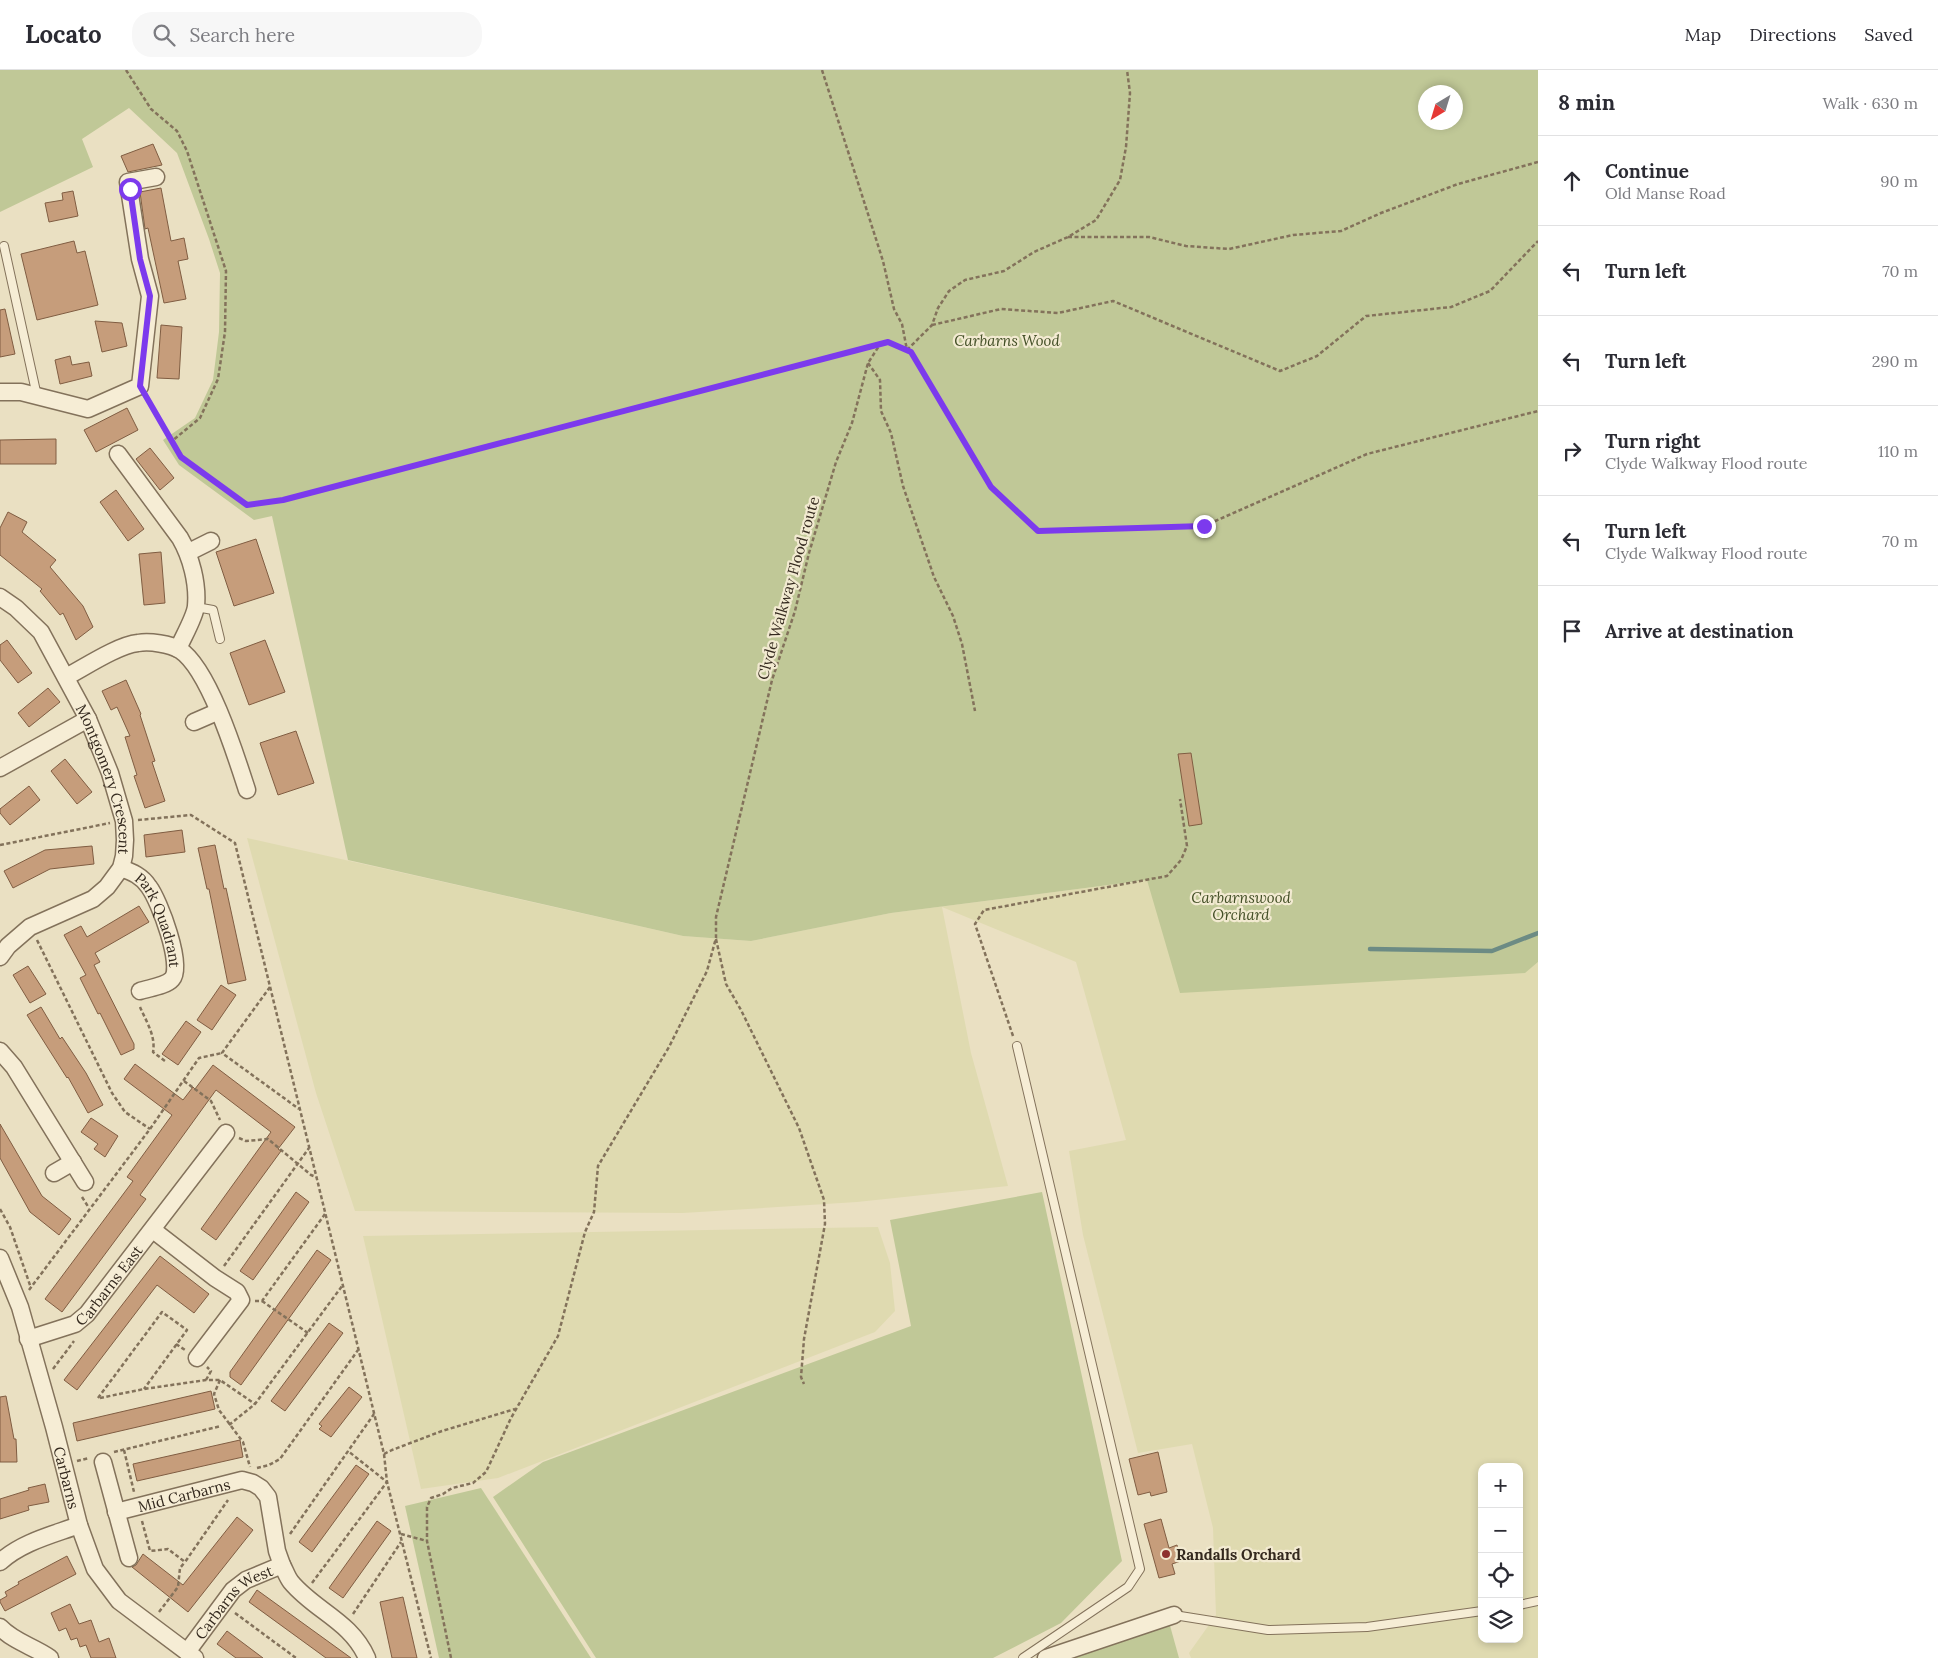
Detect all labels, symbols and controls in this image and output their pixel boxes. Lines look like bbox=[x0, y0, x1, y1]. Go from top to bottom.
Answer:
search box bbox=[132, 12, 482, 57]
text: Locato bbox=[25, 19, 102, 50]
icon: search bbox=[150, 21, 178, 49]
text: Search here bbox=[190, 23, 295, 47]
text: Map bbox=[1685, 23, 1721, 46]
text: Directions bbox=[1749, 23, 1836, 46]
text: Saved bbox=[1864, 23, 1913, 46]
north arrow bbox=[1418, 85, 1463, 130]
text: 8 min bbox=[1558, 89, 1615, 116]
text: Walk · 630 m bbox=[1822, 93, 1918, 113]
text: Continue bbox=[1605, 159, 1689, 183]
icon: ahead bbox=[1558, 167, 1586, 195]
text: 90 m bbox=[1880, 171, 1918, 191]
route start bbox=[119, 178, 142, 201]
text: Old Manse Road bbox=[1605, 183, 1726, 203]
icon: left bbox=[1558, 257, 1586, 285]
text: Turn left bbox=[1605, 259, 1686, 283]
text: 70 m bbox=[1882, 261, 1918, 281]
park label: Carbarns Wood bbox=[954, 331, 1060, 350]
icon: left bbox=[1558, 347, 1586, 375]
text: Turn left bbox=[1605, 349, 1686, 373]
text: 290 m bbox=[1872, 351, 1918, 371]
text: Turn right bbox=[1605, 429, 1701, 453]
icon: right bbox=[1558, 437, 1586, 465]
text: 110 m bbox=[1878, 441, 1918, 461]
text: Clyde Walkway Flood route bbox=[1605, 453, 1807, 473]
street label: Clyde Walkway Flood route bbox=[753, 494, 823, 682]
route end bbox=[1193, 515, 1216, 538]
text: Turn left bbox=[1605, 519, 1686, 543]
icon: left bbox=[1558, 527, 1586, 555]
text: 70 m bbox=[1882, 531, 1918, 551]
text: Clyde Walkway Flood route bbox=[1605, 543, 1807, 563]
icon: arrive bbox=[1558, 617, 1586, 645]
text: Arrive at destination bbox=[1605, 619, 1794, 643]
street label: Montgomery Crescent bbox=[72, 701, 135, 855]
street label: Park Quadrant bbox=[132, 868, 185, 968]
park label: Carbarnswood Orchard bbox=[1191, 888, 1291, 924]
street label: Carbarns East bbox=[71, 1241, 146, 1329]
street label: Carbarns bbox=[50, 1445, 84, 1511]
map controls bbox=[1478, 1463, 1523, 1643]
button: + bbox=[1478, 1463, 1523, 1508]
street label: Mid Carbarns bbox=[136, 1474, 232, 1516]
button: − bbox=[1478, 1508, 1523, 1553]
place label: Randalls Orchard bbox=[1176, 1545, 1301, 1564]
marker: Randalls Orchard bbox=[1160, 1548, 1172, 1560]
button: locate bbox=[1478, 1553, 1523, 1598]
street label: Carbarns West bbox=[190, 1560, 276, 1643]
button: layers bbox=[1478, 1598, 1523, 1643]

